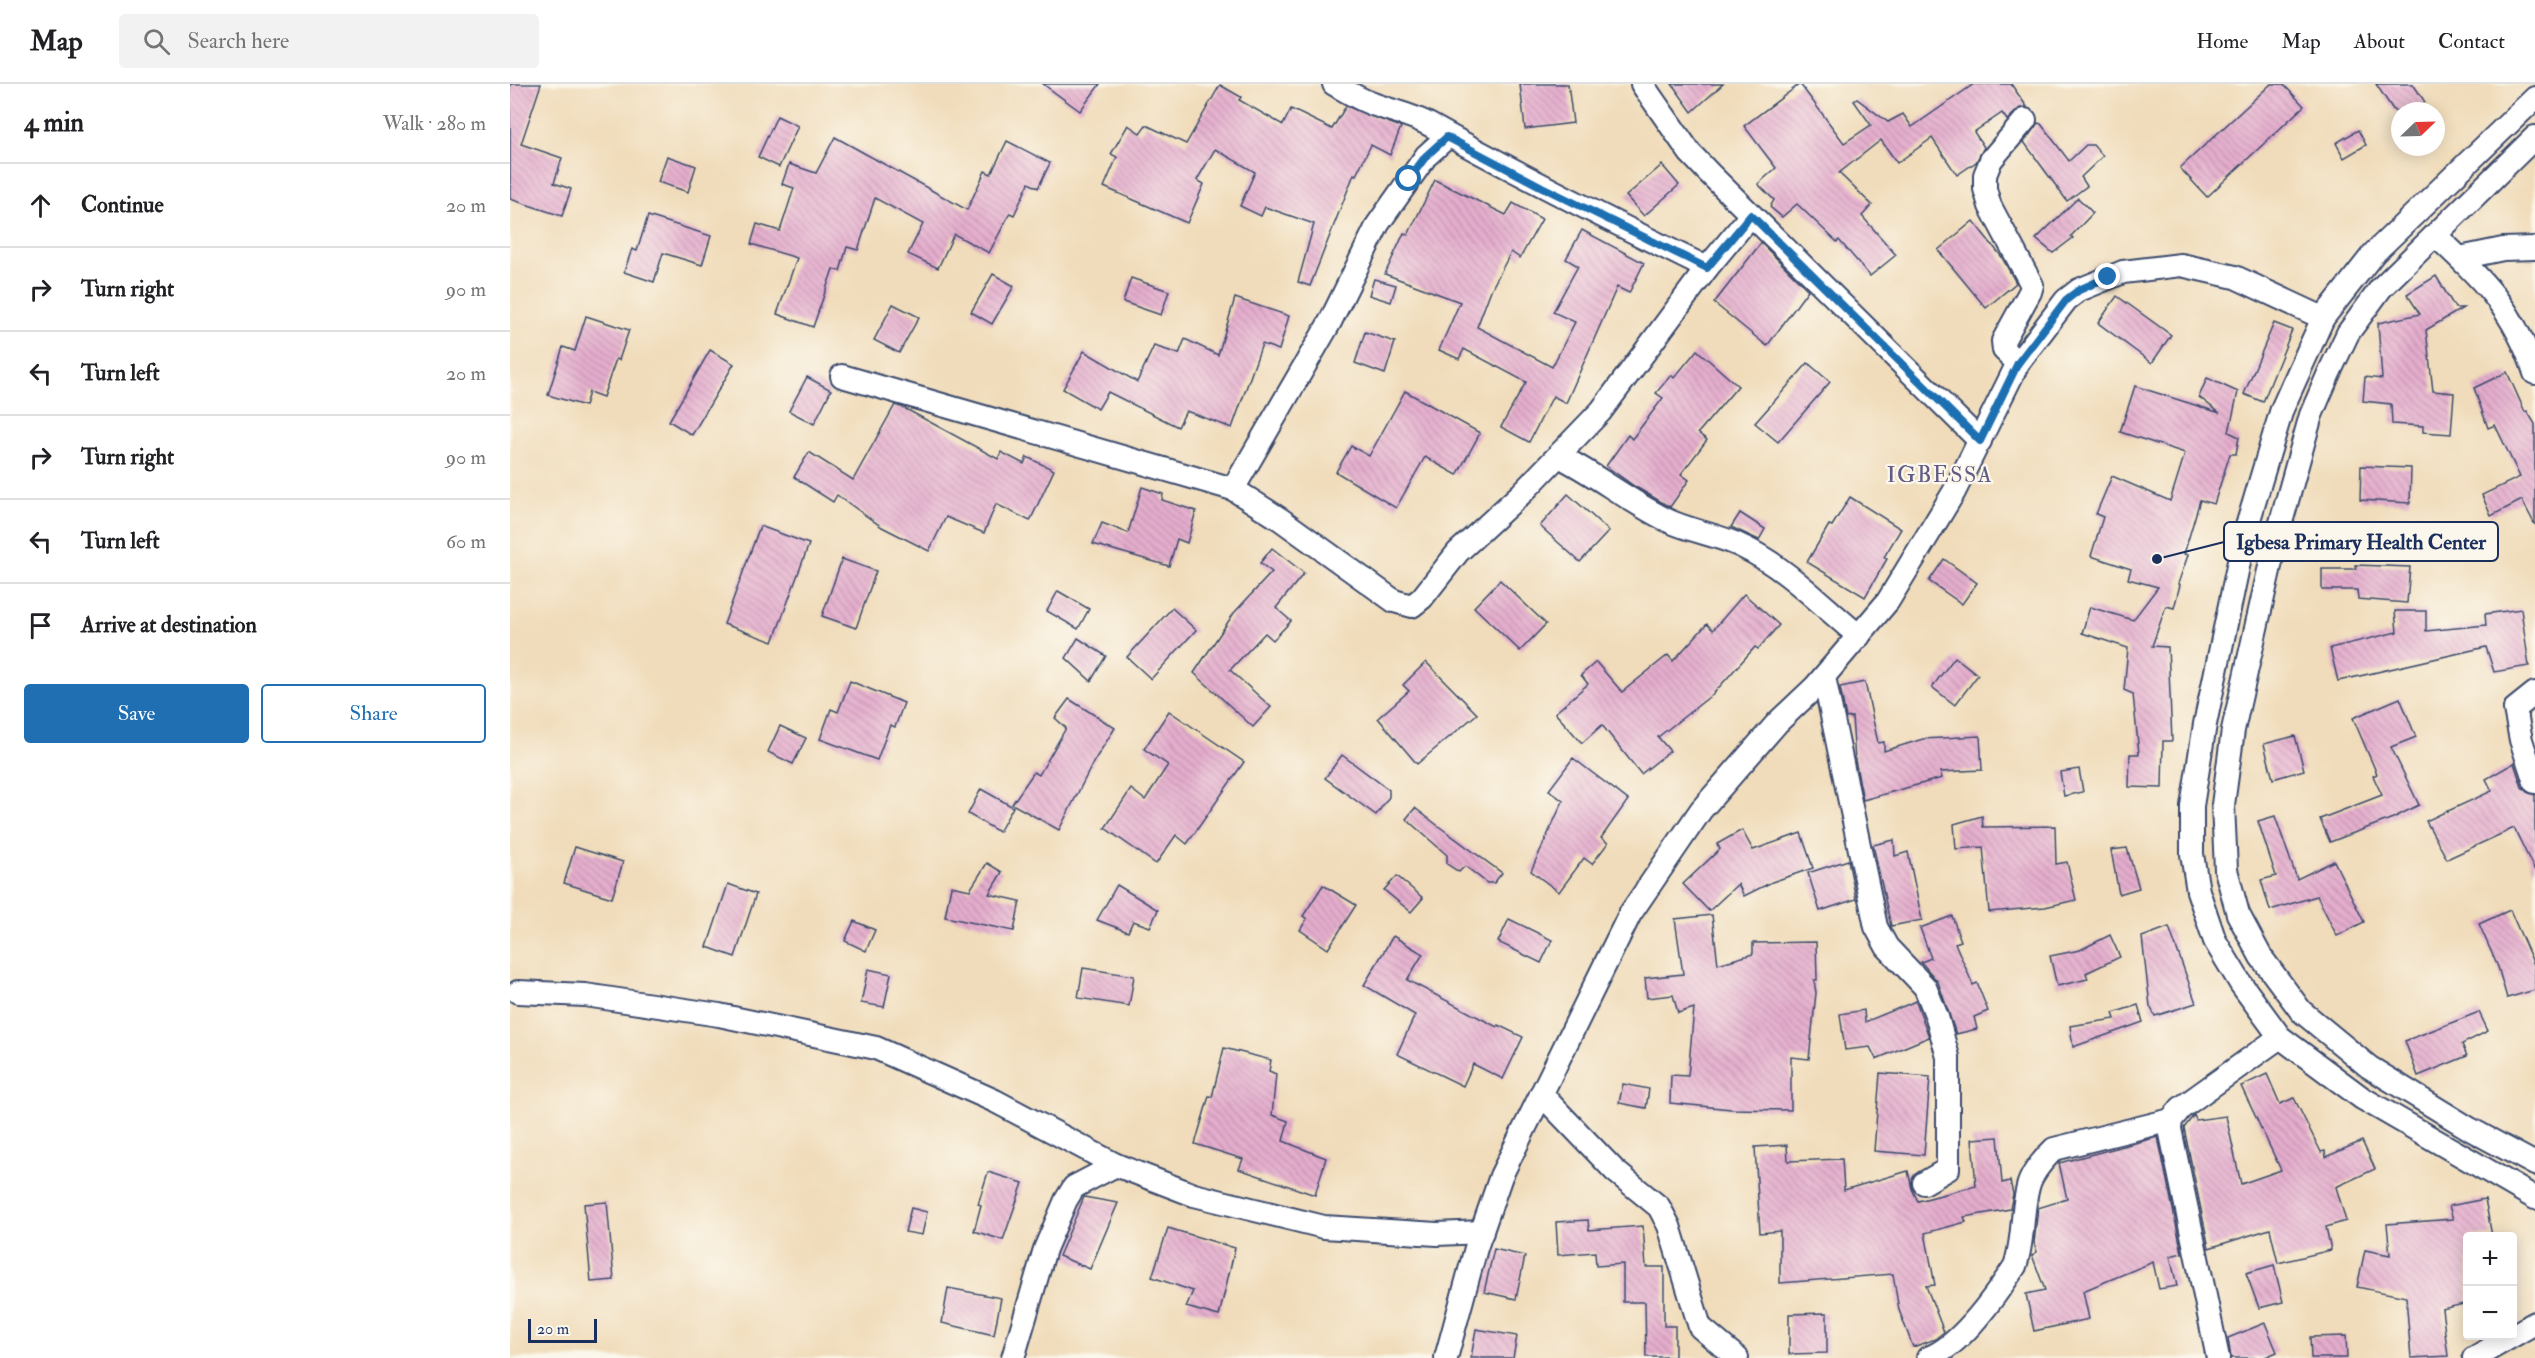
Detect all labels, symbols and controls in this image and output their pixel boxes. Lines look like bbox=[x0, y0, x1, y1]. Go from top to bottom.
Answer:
search box bbox=[119, 14, 539, 68]
text: Map bbox=[30, 24, 83, 59]
icon: search bbox=[140, 25, 173, 58]
text: Search here bbox=[188, 27, 289, 55]
text: Home bbox=[2196, 28, 2248, 55]
text: Map bbox=[2281, 28, 2321, 55]
text: About bbox=[2354, 28, 2405, 55]
text: Contact bbox=[2438, 28, 2505, 55]
north arrow bbox=[2391, 102, 2445, 156]
text: 4 min bbox=[24, 107, 84, 139]
text: Walk · 280 m bbox=[383, 111, 486, 136]
route start bbox=[1395, 165, 1421, 191]
icon: ahead bbox=[24, 189, 57, 222]
text: Continue bbox=[81, 191, 164, 219]
text: 20 m bbox=[446, 193, 486, 218]
route end bbox=[2094, 263, 2120, 289]
icon: right bbox=[24, 273, 57, 306]
text: Turn right bbox=[81, 275, 174, 303]
text: 90 m bbox=[446, 277, 486, 302]
icon: left bbox=[24, 357, 57, 390]
text: Turn left bbox=[81, 359, 160, 387]
text: 20 m bbox=[446, 361, 486, 386]
icon: right bbox=[24, 441, 57, 474]
text: Turn right bbox=[81, 443, 174, 471]
text: 90 m bbox=[446, 445, 486, 470]
district label: IGBESSA bbox=[1887, 461, 1993, 489]
callout: Igbesa Primary Health Center bbox=[2224, 522, 2498, 561]
icon: left bbox=[24, 525, 57, 558]
text: Turn left bbox=[81, 527, 160, 555]
text: 60 m bbox=[446, 529, 486, 554]
text: Igbesa Primary Health Center bbox=[2236, 529, 2487, 556]
icon: arrive bbox=[24, 609, 57, 642]
text: Arrive at destination bbox=[81, 611, 257, 639]
button: Save bbox=[24, 684, 249, 743]
button: Share bbox=[261, 684, 486, 743]
map controls bbox=[2463, 1232, 2517, 1340]
button: + bbox=[2463, 1232, 2517, 1286]
button: − bbox=[2463, 1286, 2517, 1340]
scale bar bbox=[528, 1316, 597, 1344]
text: 20 m bbox=[537, 1319, 569, 1339]

